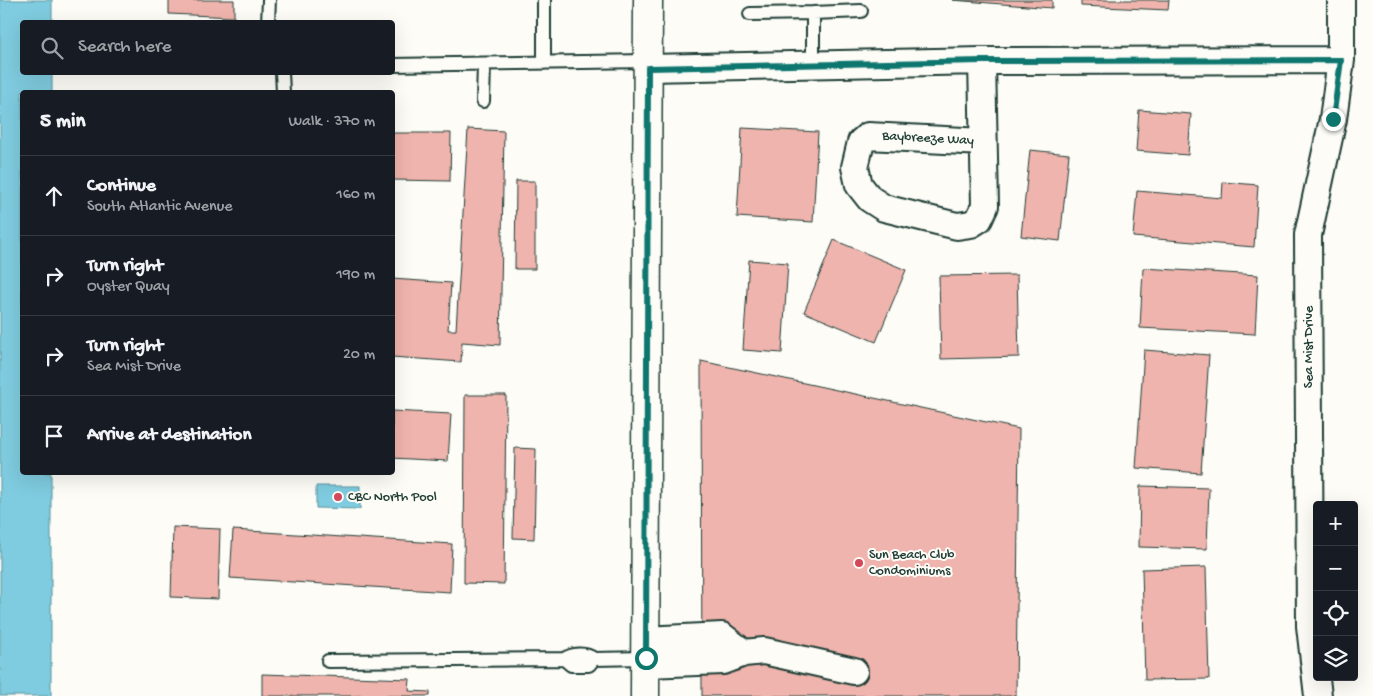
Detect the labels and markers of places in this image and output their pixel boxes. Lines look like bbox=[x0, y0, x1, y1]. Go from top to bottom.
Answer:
place label: CBC North Pool bbox=[348, 489, 437, 506]
marker: CBC North Pool bbox=[332, 491, 344, 503]
place label: Sun Beach Club Condominiums bbox=[869, 547, 955, 580]
marker: Sun Beach Club Condominiums bbox=[853, 557, 865, 569]

